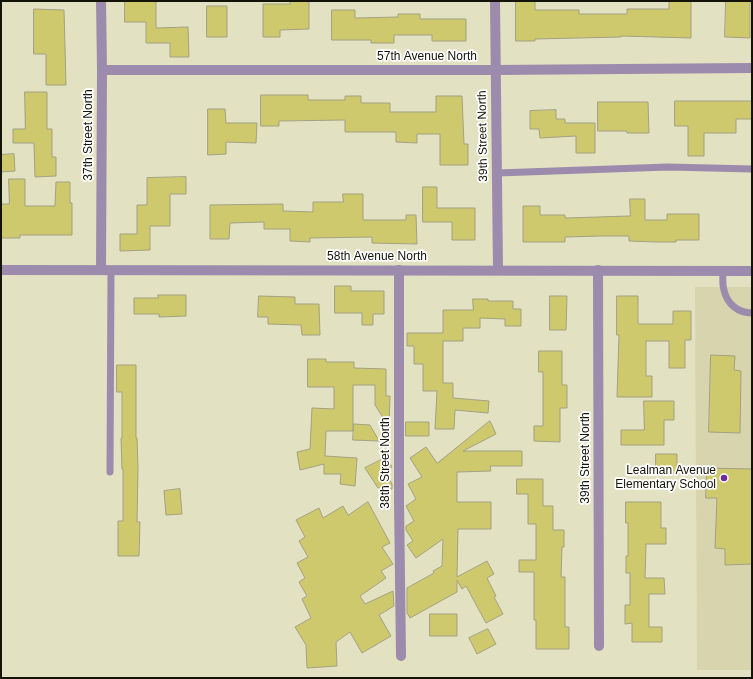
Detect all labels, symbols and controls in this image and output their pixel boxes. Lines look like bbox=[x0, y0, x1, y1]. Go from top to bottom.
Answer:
street label: 57th Avenue North bbox=[377, 50, 477, 64]
street label: 37th Street North bbox=[82, 89, 96, 181]
street label: 39th Street North bbox=[475, 90, 491, 182]
street label: 58th Avenue North bbox=[327, 250, 427, 264]
street label: 39th Street North bbox=[579, 412, 593, 504]
street label: 38th Street North bbox=[379, 417, 393, 509]
place label: Lealman Avenue Elementary School bbox=[615, 464, 716, 492]
marker: Lealman Avenue Elementary School bbox=[719, 473, 729, 483]

